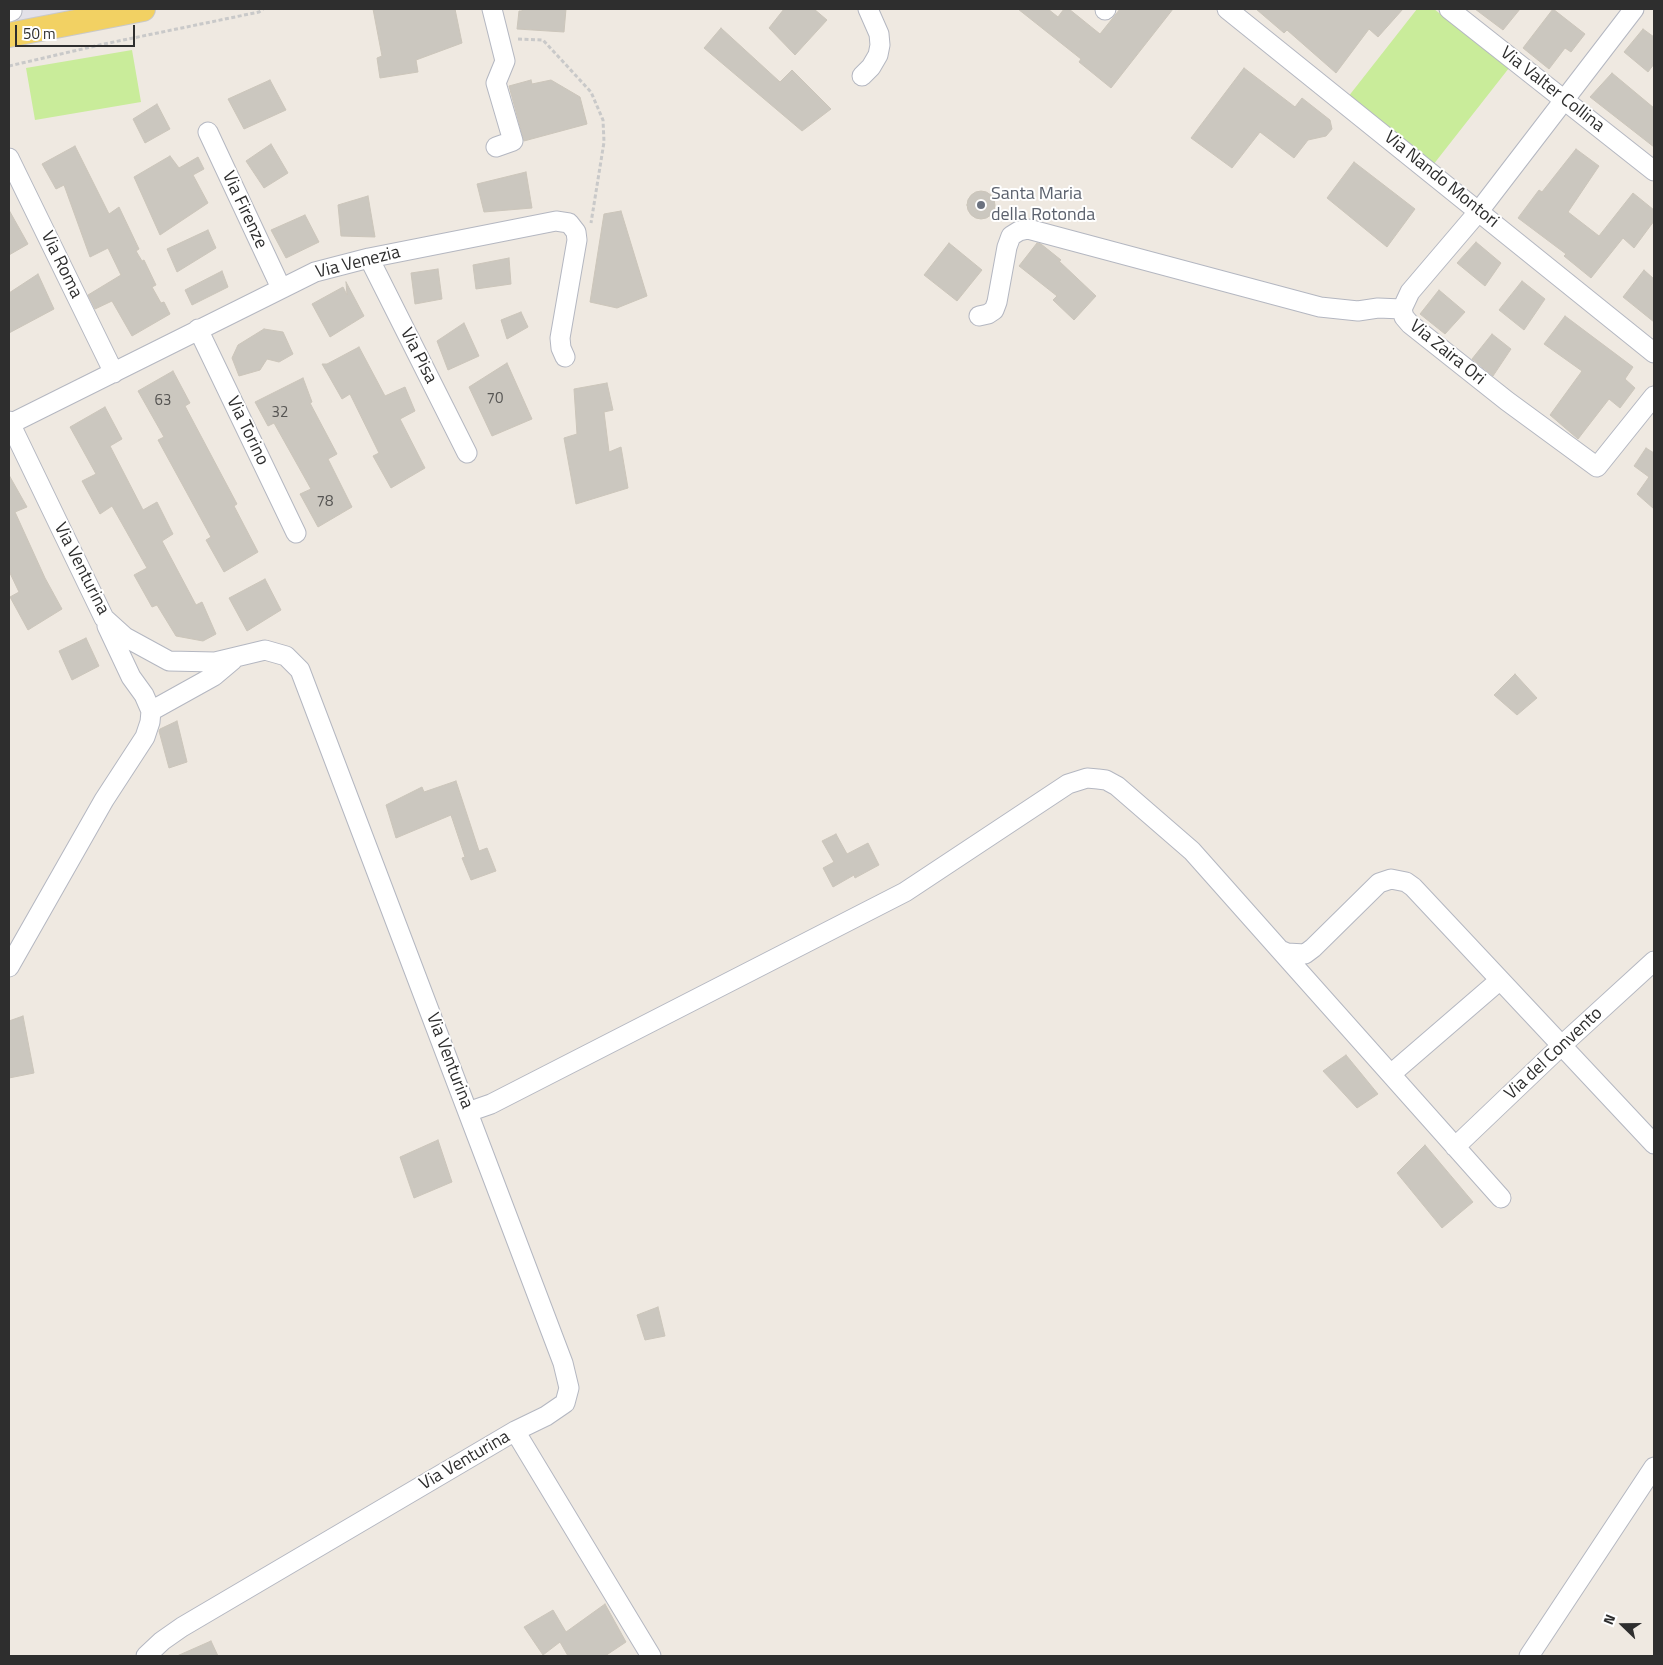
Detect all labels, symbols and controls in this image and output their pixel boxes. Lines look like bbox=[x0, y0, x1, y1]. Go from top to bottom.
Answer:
scale bar bbox=[18, 15, 138, 47]
text: 50 m bbox=[23, 22, 56, 45]
street label: Via Valter Collina bbox=[1496, 43, 1608, 137]
street label: Via Nando Montori bbox=[1379, 127, 1503, 233]
street label: Via Firenze bbox=[217, 168, 271, 252]
place label: Santa Maria della Rotonda bbox=[991, 184, 1095, 226]
marker: Santa Maria della Rotonda bbox=[975, 199, 987, 211]
street label: Via Roma bbox=[36, 228, 86, 302]
street label: Via Venezia bbox=[314, 242, 402, 284]
street label: Via Zaira Ori bbox=[1405, 316, 1489, 390]
street label: Via Pisa bbox=[395, 325, 441, 387]
house number: 70 bbox=[487, 390, 503, 408]
house number: 63 bbox=[155, 392, 171, 410]
street label: Via Torino bbox=[221, 393, 273, 469]
house number: 32 bbox=[272, 404, 288, 422]
house number: 78 bbox=[317, 493, 333, 511]
street label: Via Venturina bbox=[49, 519, 113, 619]
street label: Via del Convento bbox=[1501, 1003, 1607, 1105]
street label: Via Venturina bbox=[421, 1010, 477, 1112]
street label: Via Venturina bbox=[416, 1426, 514, 1496]
north arrow bbox=[1598, 1600, 1648, 1650]
text: N bbox=[1597, 1611, 1620, 1628]

